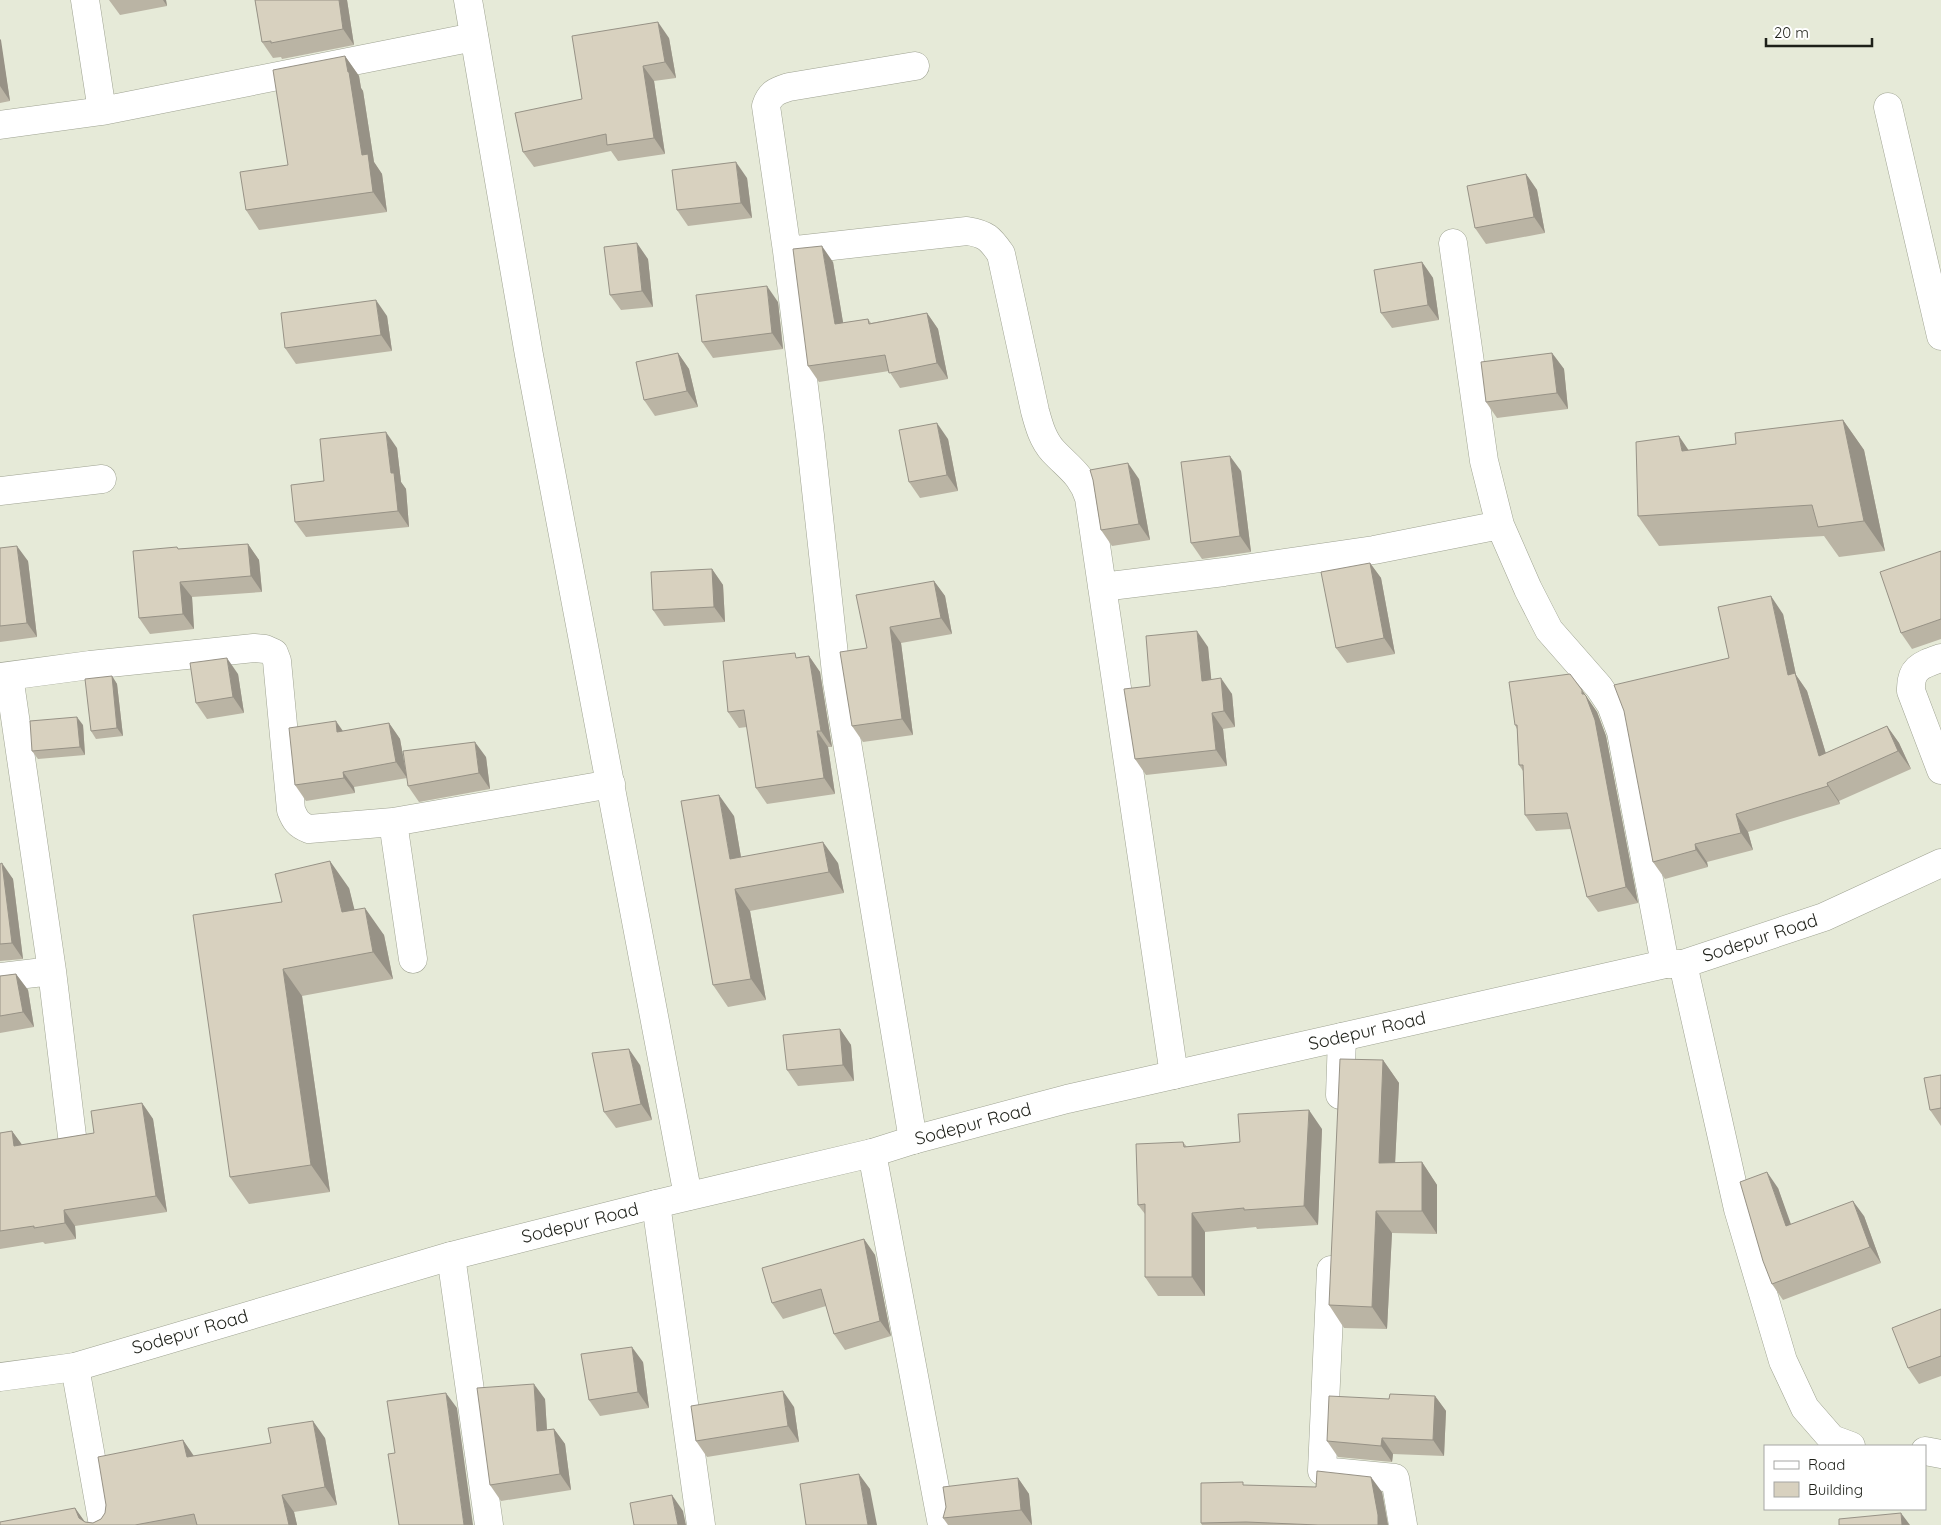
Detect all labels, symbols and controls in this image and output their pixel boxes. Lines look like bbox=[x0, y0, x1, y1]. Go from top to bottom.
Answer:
scale bar bbox=[1766, 15, 1872, 47]
text: 20 m bbox=[1774, 23, 1809, 42]
street label: Sodepur Road bbox=[1699, 908, 1820, 967]
street label: Sodepur Road bbox=[1306, 1006, 1428, 1055]
street label: Sodepur Road bbox=[912, 1097, 1034, 1150]
street label: Sodepur Road bbox=[519, 1197, 641, 1248]
street label: Sodepur Road bbox=[129, 1304, 251, 1359]
legend bbox=[1764, 1445, 1926, 1510]
text: Road bbox=[1808, 1455, 1845, 1474]
text: Building bbox=[1808, 1480, 1863, 1499]

